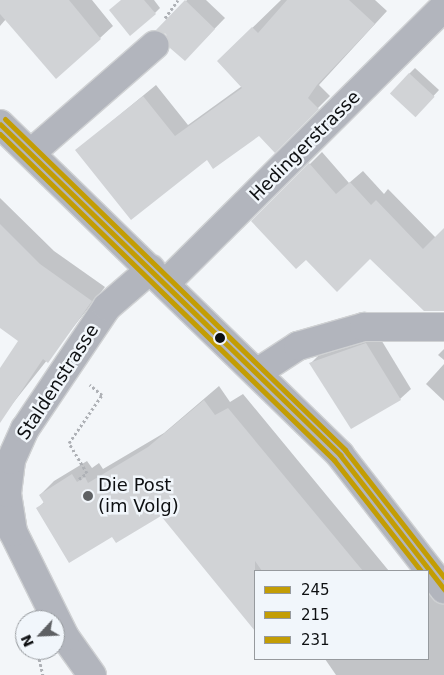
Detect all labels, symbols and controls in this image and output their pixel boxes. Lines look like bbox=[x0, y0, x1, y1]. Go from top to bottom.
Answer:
street label: Hedingerstrasse bbox=[245, 86, 365, 206]
street label: Staldenstrasse bbox=[13, 320, 103, 444]
unlabelled marker bbox=[215, 333, 225, 343]
place label: Die Post (im Volg) bbox=[98, 475, 179, 518]
marker: Die Post (im Volg) bbox=[82, 490, 94, 502]
legend bbox=[254, 570, 429, 660]
text: 245 bbox=[301, 581, 330, 599]
text: 215 bbox=[301, 606, 330, 624]
north arrow bbox=[15, 610, 65, 660]
text: 231 bbox=[301, 631, 330, 649]
text: N bbox=[18, 632, 37, 650]

